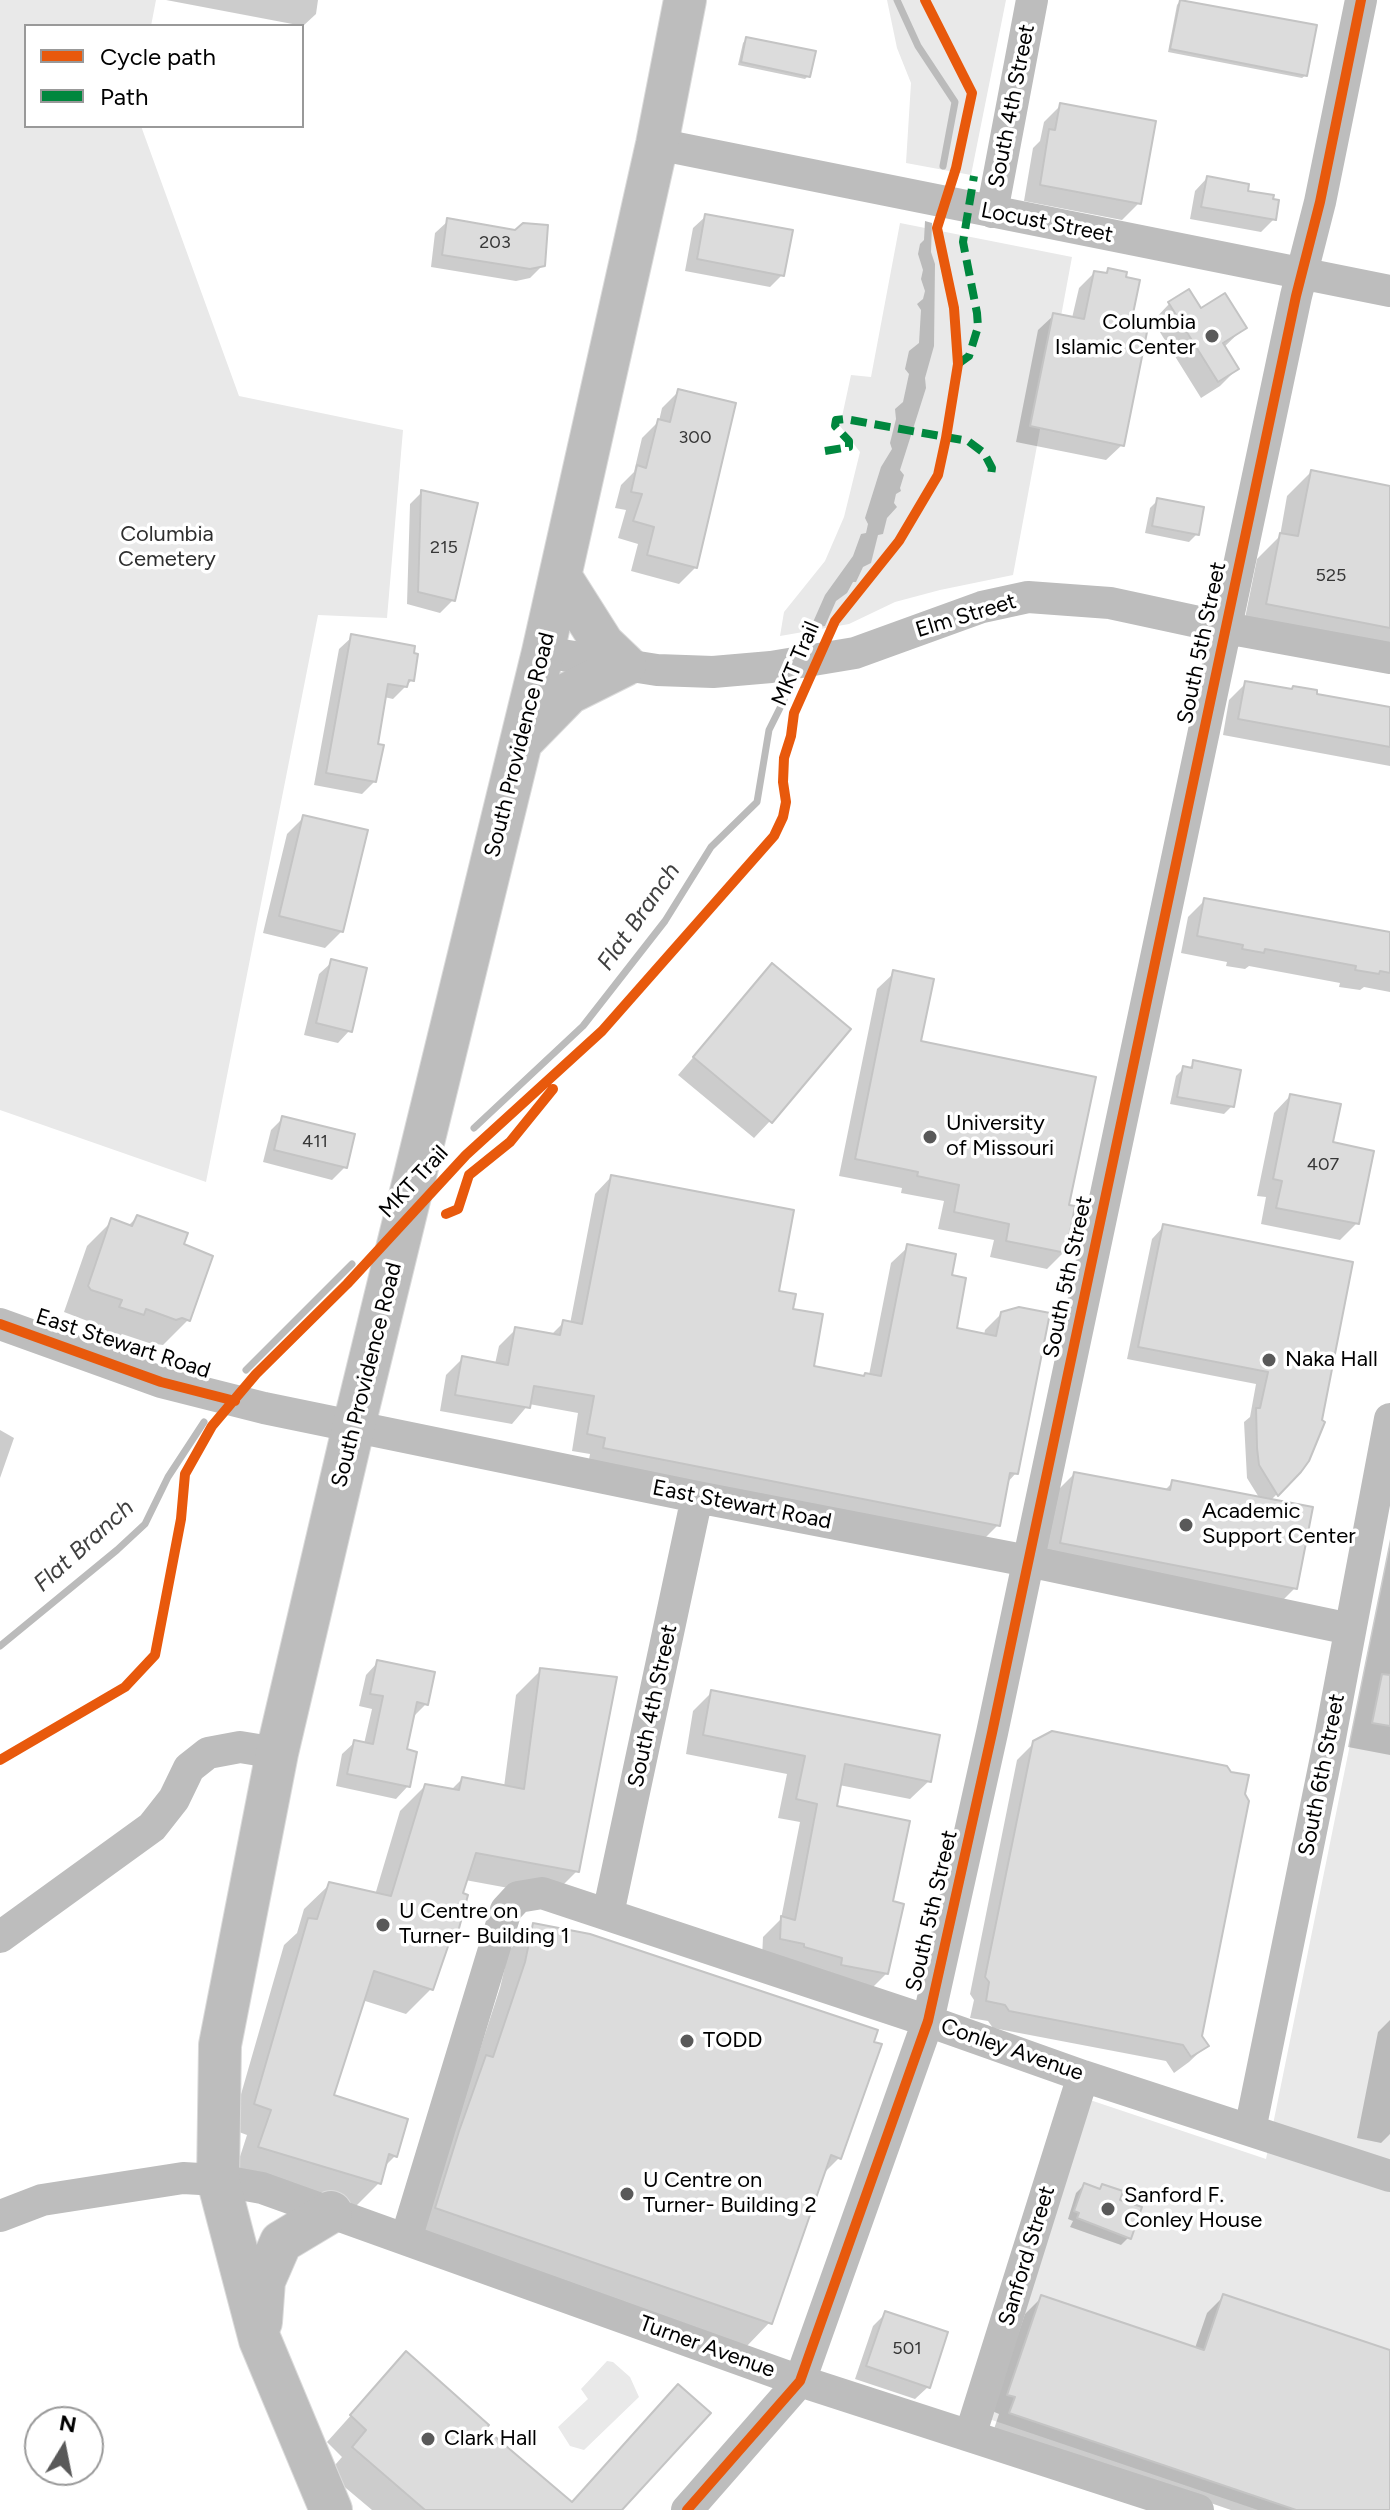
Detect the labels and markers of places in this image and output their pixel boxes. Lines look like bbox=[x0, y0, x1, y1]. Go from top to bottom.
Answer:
place label: Columbia Islamic Center bbox=[1055, 310, 1196, 362]
marker: Columbia Islamic Center bbox=[1203, 327, 1221, 345]
place label: University of Missouri bbox=[946, 1111, 1054, 1162]
marker: University of Missouri bbox=[921, 1128, 939, 1146]
place label: Naka Hall bbox=[1285, 1347, 1378, 1373]
marker: Naka Hall bbox=[1260, 1351, 1278, 1369]
place label: Academic Support Center bbox=[1202, 1499, 1356, 1550]
marker: Academic Support Center bbox=[1177, 1516, 1195, 1534]
place label: U Centre on Turner- Building 1 bbox=[399, 1899, 570, 1950]
marker: U Centre on Turner- Building 1 bbox=[374, 1916, 392, 1934]
place label: TODD bbox=[703, 2028, 762, 2054]
marker: TODD bbox=[678, 2032, 696, 2050]
place label: U Centre on Turner- Building 2 bbox=[643, 2168, 817, 2220]
place label: Sanford F. Conley House bbox=[1124, 2183, 1262, 2234]
marker: U Centre on Turner- Building 2 bbox=[618, 2185, 636, 2203]
marker: Sanford F. Conley House bbox=[1099, 2200, 1117, 2218]
place label: Clark Hall bbox=[444, 2426, 537, 2452]
marker: Clark Hall bbox=[419, 2430, 437, 2448]

